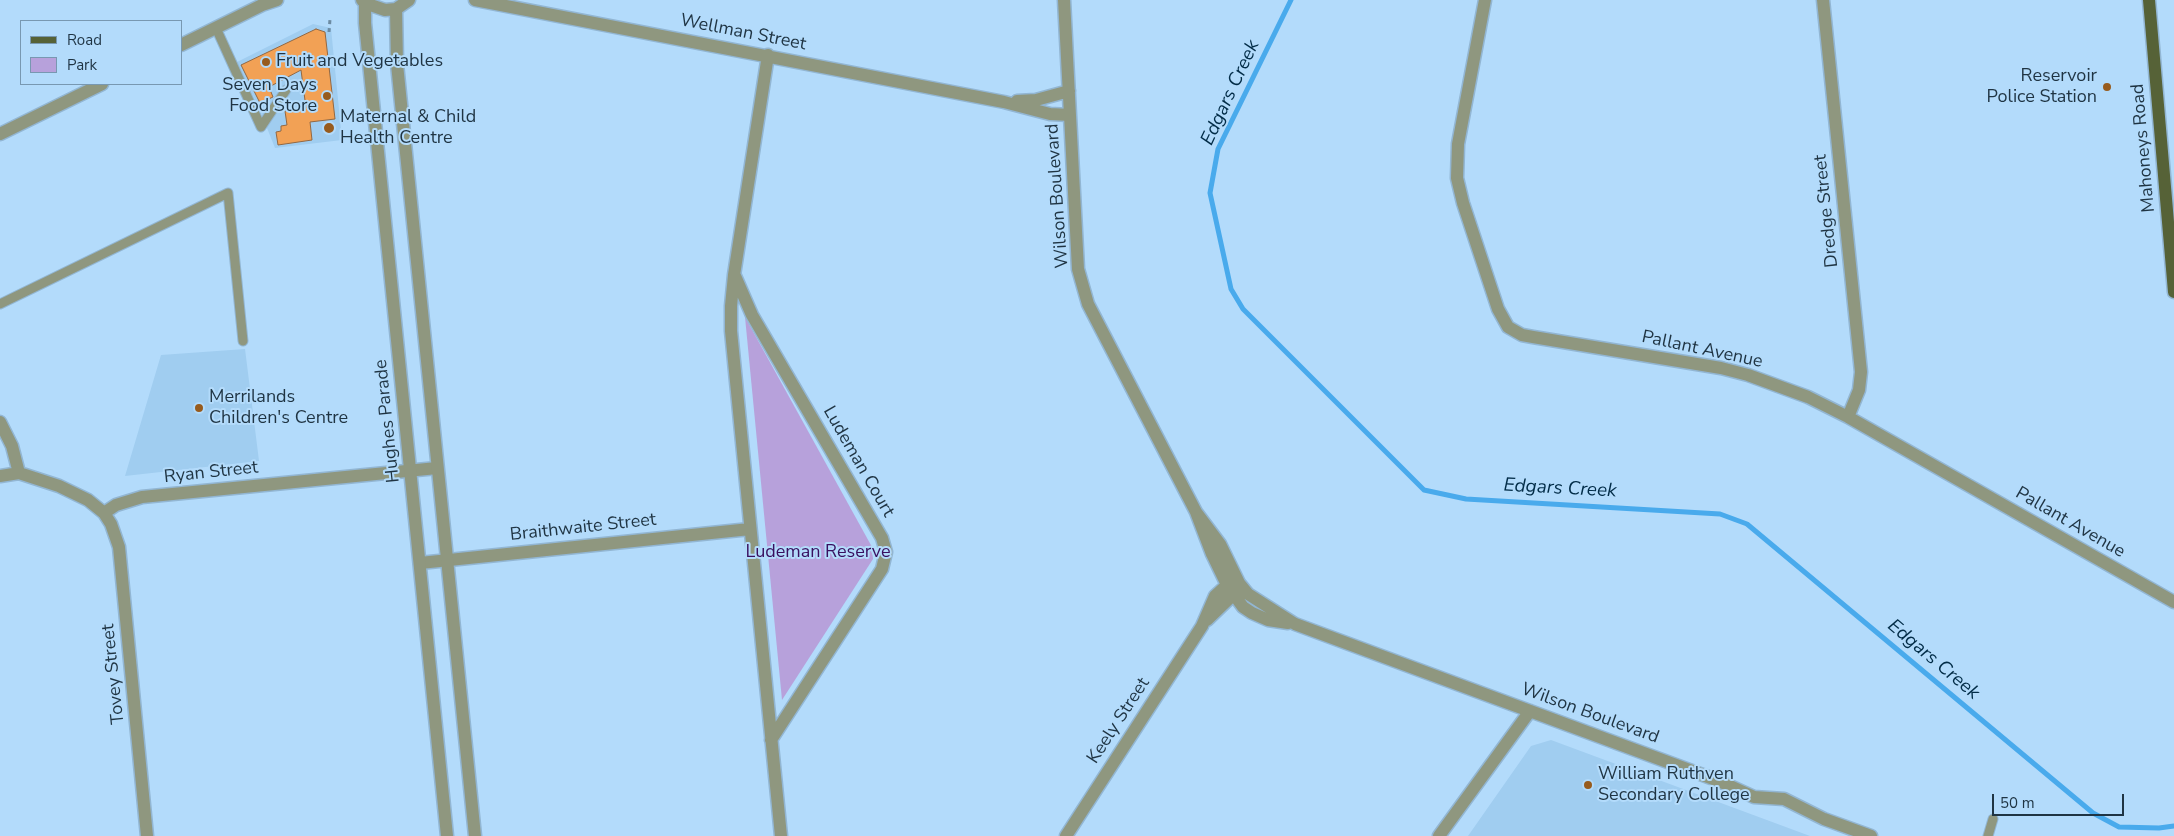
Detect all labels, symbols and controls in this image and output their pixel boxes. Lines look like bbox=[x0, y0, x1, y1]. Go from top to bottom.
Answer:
street label: Wellman Street bbox=[678, 10, 808, 56]
legend bbox=[20, 20, 182, 85]
text: Road bbox=[67, 30, 102, 50]
water label: Edgars Creek bbox=[1197, 37, 1265, 149]
place label: Fruit and Vegetables bbox=[276, 51, 443, 73]
text: Park bbox=[67, 55, 97, 75]
marker: Fruit and Vegetables bbox=[260, 56, 272, 68]
place label: Reservoir Police Station bbox=[1987, 66, 2097, 108]
place label: Seven Days Food Store bbox=[222, 75, 317, 118]
marker: Reservoir Police Station bbox=[2101, 81, 2113, 93]
street label: Mahoneys Road bbox=[2128, 83, 2160, 213]
marker: Seven Days Food Store bbox=[321, 90, 333, 102]
place label: Maternal & Child Health Centre bbox=[340, 107, 476, 150]
marker: Maternal & Child Health Centre bbox=[322, 121, 336, 135]
street label: Wilson Boulevard bbox=[1042, 123, 1074, 269]
street label: Dredge Street bbox=[1810, 153, 1844, 269]
street label: Pallant Avenue bbox=[1640, 327, 1764, 373]
street label: Hughes Parade bbox=[371, 358, 405, 484]
place label: Merrilands Children's Centre bbox=[209, 387, 348, 429]
marker: Merrilands Children's Centre bbox=[193, 402, 205, 414]
street label: Ludeman Court bbox=[818, 403, 898, 521]
street label: Ryan Street bbox=[163, 457, 259, 489]
water label: Edgars Creek bbox=[1503, 475, 1617, 503]
street label: Pallant Avenue bbox=[2011, 483, 2129, 563]
street label: Braithwaite Street bbox=[509, 510, 657, 546]
park label: Ludeman Reserve bbox=[746, 542, 890, 564]
water label: Edgars Creek bbox=[1882, 615, 1984, 705]
street label: Tovey Street bbox=[98, 623, 130, 725]
street label: Keely Street bbox=[1083, 674, 1155, 768]
street label: Wilson Boulevard bbox=[1518, 679, 1662, 749]
place label: William Ruthven Secondary College bbox=[1598, 764, 1750, 806]
marker: William Ruthven Secondary College bbox=[1582, 779, 1594, 791]
scale bar bbox=[1994, 784, 2126, 816]
text: 50 m bbox=[2000, 793, 2035, 813]

